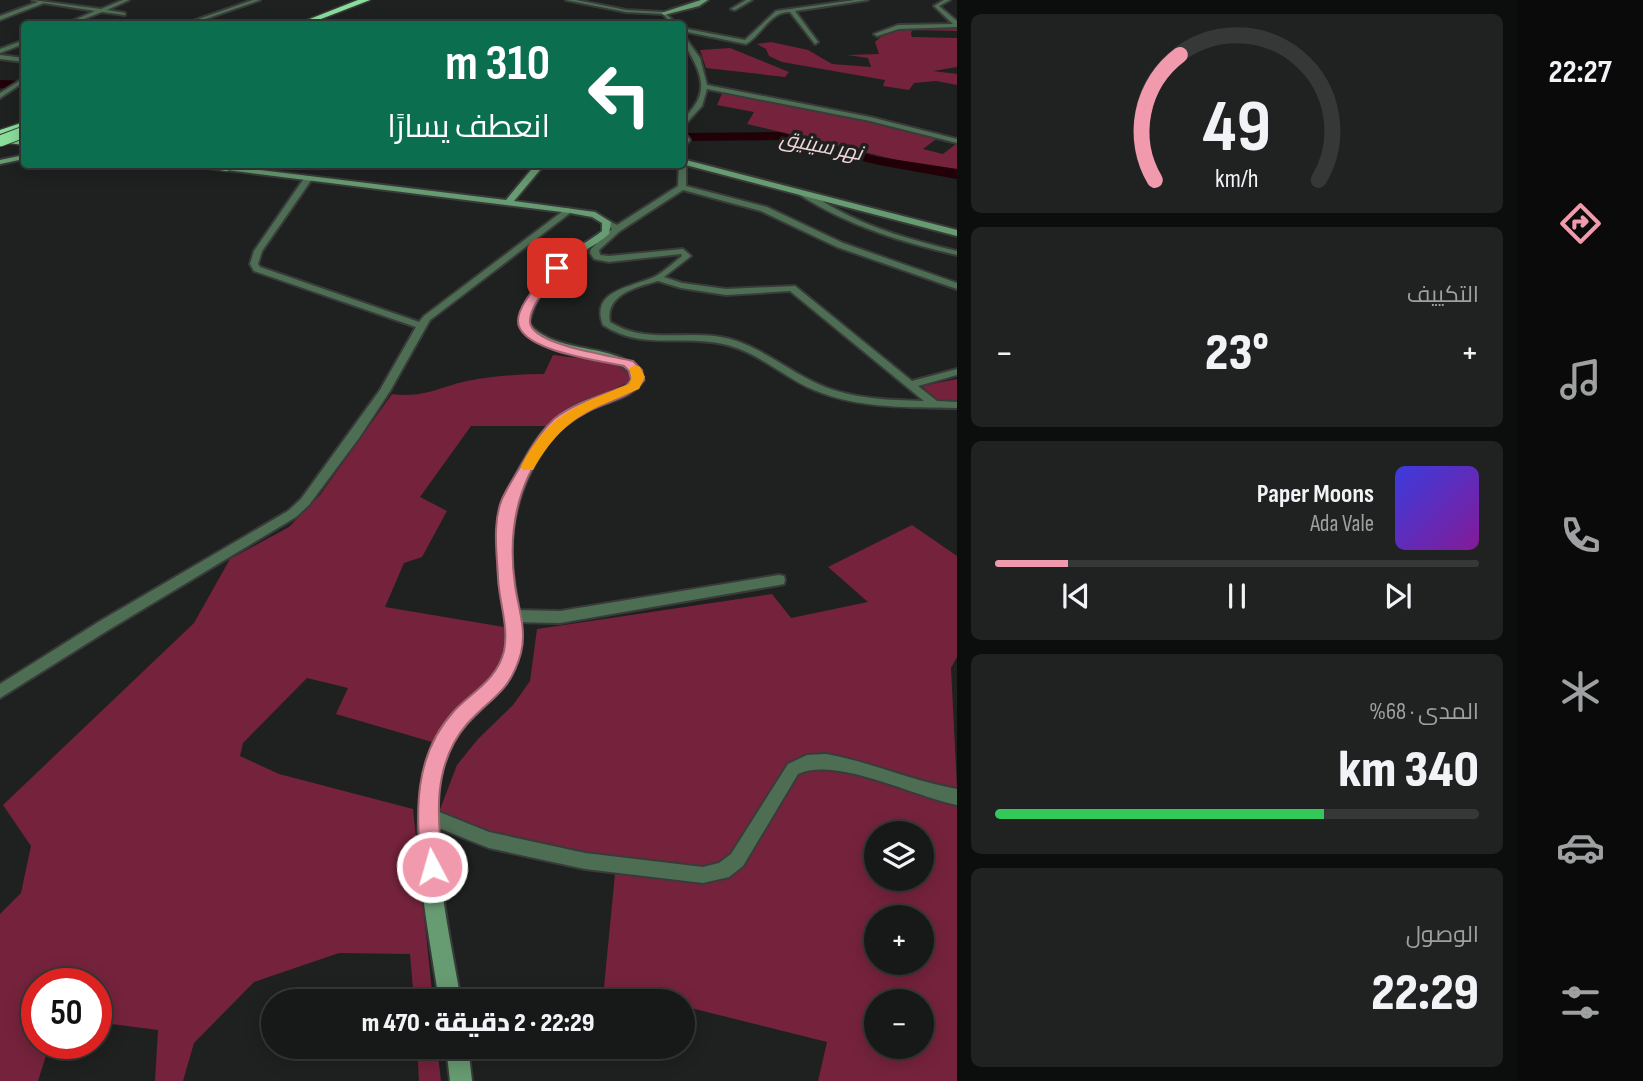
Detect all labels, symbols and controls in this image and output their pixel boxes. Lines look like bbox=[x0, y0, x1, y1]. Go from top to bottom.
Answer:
text: 310 m bbox=[445, 35, 550, 94]
icon: left bbox=[574, 49, 665, 140]
text: 22:27 bbox=[1548, 53, 1612, 92]
text: 49 bbox=[1203, 84, 1271, 172]
text: انعطف يسارًا bbox=[387, 108, 550, 147]
water label: نهر سينيق bbox=[777, 126, 867, 167]
text: km/h bbox=[1215, 164, 1259, 195]
icon: directions bbox=[1556, 199, 1605, 248]
pin bbox=[527, 238, 587, 298]
icon: arrive bbox=[538, 249, 576, 287]
text: التكييف bbox=[1407, 281, 1479, 309]
text: 23° bbox=[1205, 322, 1269, 385]
text: − bbox=[995, 331, 1014, 376]
text: + bbox=[1460, 331, 1479, 376]
icon: music bbox=[1556, 355, 1605, 404]
text: Paper Moons bbox=[1257, 479, 1374, 510]
text: Ada Vale bbox=[1310, 510, 1374, 538]
icon: phone bbox=[1556, 511, 1605, 560]
icon: previous bbox=[1057, 577, 1095, 615]
icon: pause bbox=[1218, 577, 1256, 615]
icon: next bbox=[1379, 577, 1417, 615]
icon: climate bbox=[1556, 667, 1605, 716]
text: المدى · 68% bbox=[1369, 698, 1479, 726]
text: 340 km bbox=[1338, 739, 1479, 802]
map controls bbox=[864, 821, 934, 1059]
button: layers bbox=[864, 821, 934, 891]
icon: car bbox=[1556, 823, 1605, 872]
position arrow bbox=[395, 830, 469, 904]
button: + bbox=[864, 905, 934, 975]
text: الوصول bbox=[1406, 921, 1479, 949]
text: 22:29 bbox=[1371, 962, 1479, 1025]
speed limit sign: 50 bbox=[21, 968, 112, 1059]
icon: filters bbox=[1556, 978, 1605, 1027]
button: − bbox=[864, 989, 934, 1059]
text: 22:29 · 2 دقيقة · 470 m bbox=[362, 1008, 594, 1039]

